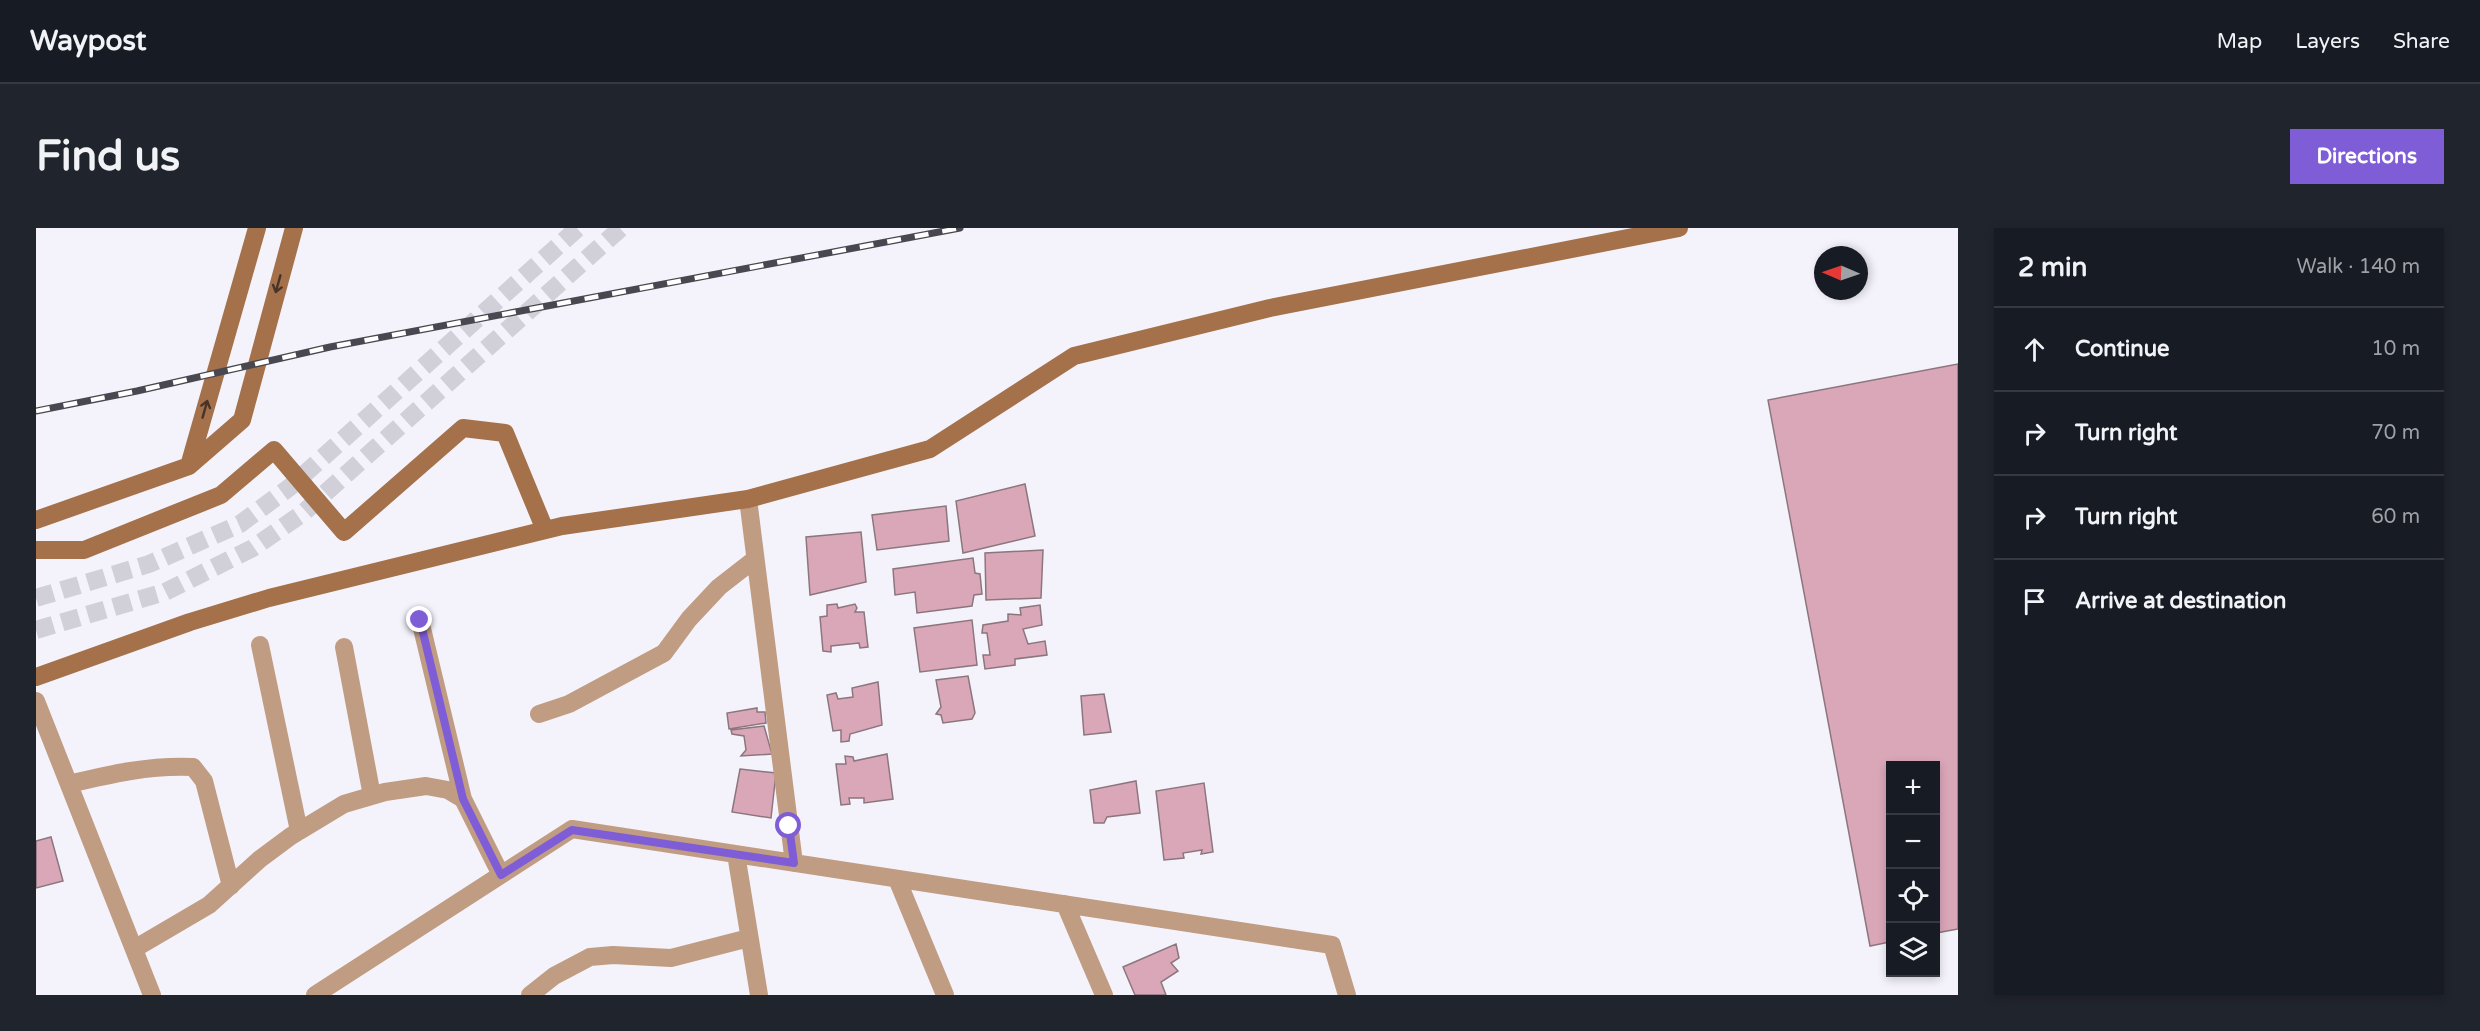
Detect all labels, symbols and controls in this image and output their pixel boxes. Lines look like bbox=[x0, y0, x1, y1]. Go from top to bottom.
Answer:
text: Waypost bbox=[30, 24, 146, 58]
text: Map bbox=[2217, 29, 2262, 54]
text: Layers bbox=[2295, 29, 2360, 54]
text: Share bbox=[2393, 29, 2450, 54]
button: Directions bbox=[2290, 129, 2444, 184]
text: Find us bbox=[36, 131, 180, 182]
north arrow bbox=[1814, 246, 1868, 300]
text: 2 min bbox=[2018, 252, 2087, 283]
text: Walk · 140 m bbox=[2297, 255, 2420, 279]
one-way arrow bbox=[272, 274, 283, 293]
icon: ahead bbox=[2018, 333, 2051, 366]
text: Continue bbox=[2075, 336, 2170, 362]
text: 10 m bbox=[2371, 337, 2420, 361]
one-way arrow bbox=[200, 400, 211, 419]
icon: right bbox=[2018, 417, 2051, 450]
text: Turn right bbox=[2075, 420, 2177, 446]
text: 70 m bbox=[2371, 421, 2420, 445]
icon: right bbox=[2018, 501, 2051, 534]
text: Turn right bbox=[2075, 504, 2177, 530]
text: 60 m bbox=[2371, 505, 2420, 529]
icon: arrive bbox=[2018, 585, 2051, 618]
text: Arrive at destination bbox=[2075, 588, 2286, 614]
route end bbox=[406, 606, 432, 632]
map controls bbox=[1886, 761, 1940, 977]
button: + bbox=[1886, 761, 1940, 815]
route start bbox=[775, 812, 801, 838]
button: − bbox=[1886, 815, 1940, 869]
button: locate bbox=[1886, 869, 1940, 923]
button: layers bbox=[1886, 923, 1940, 977]

